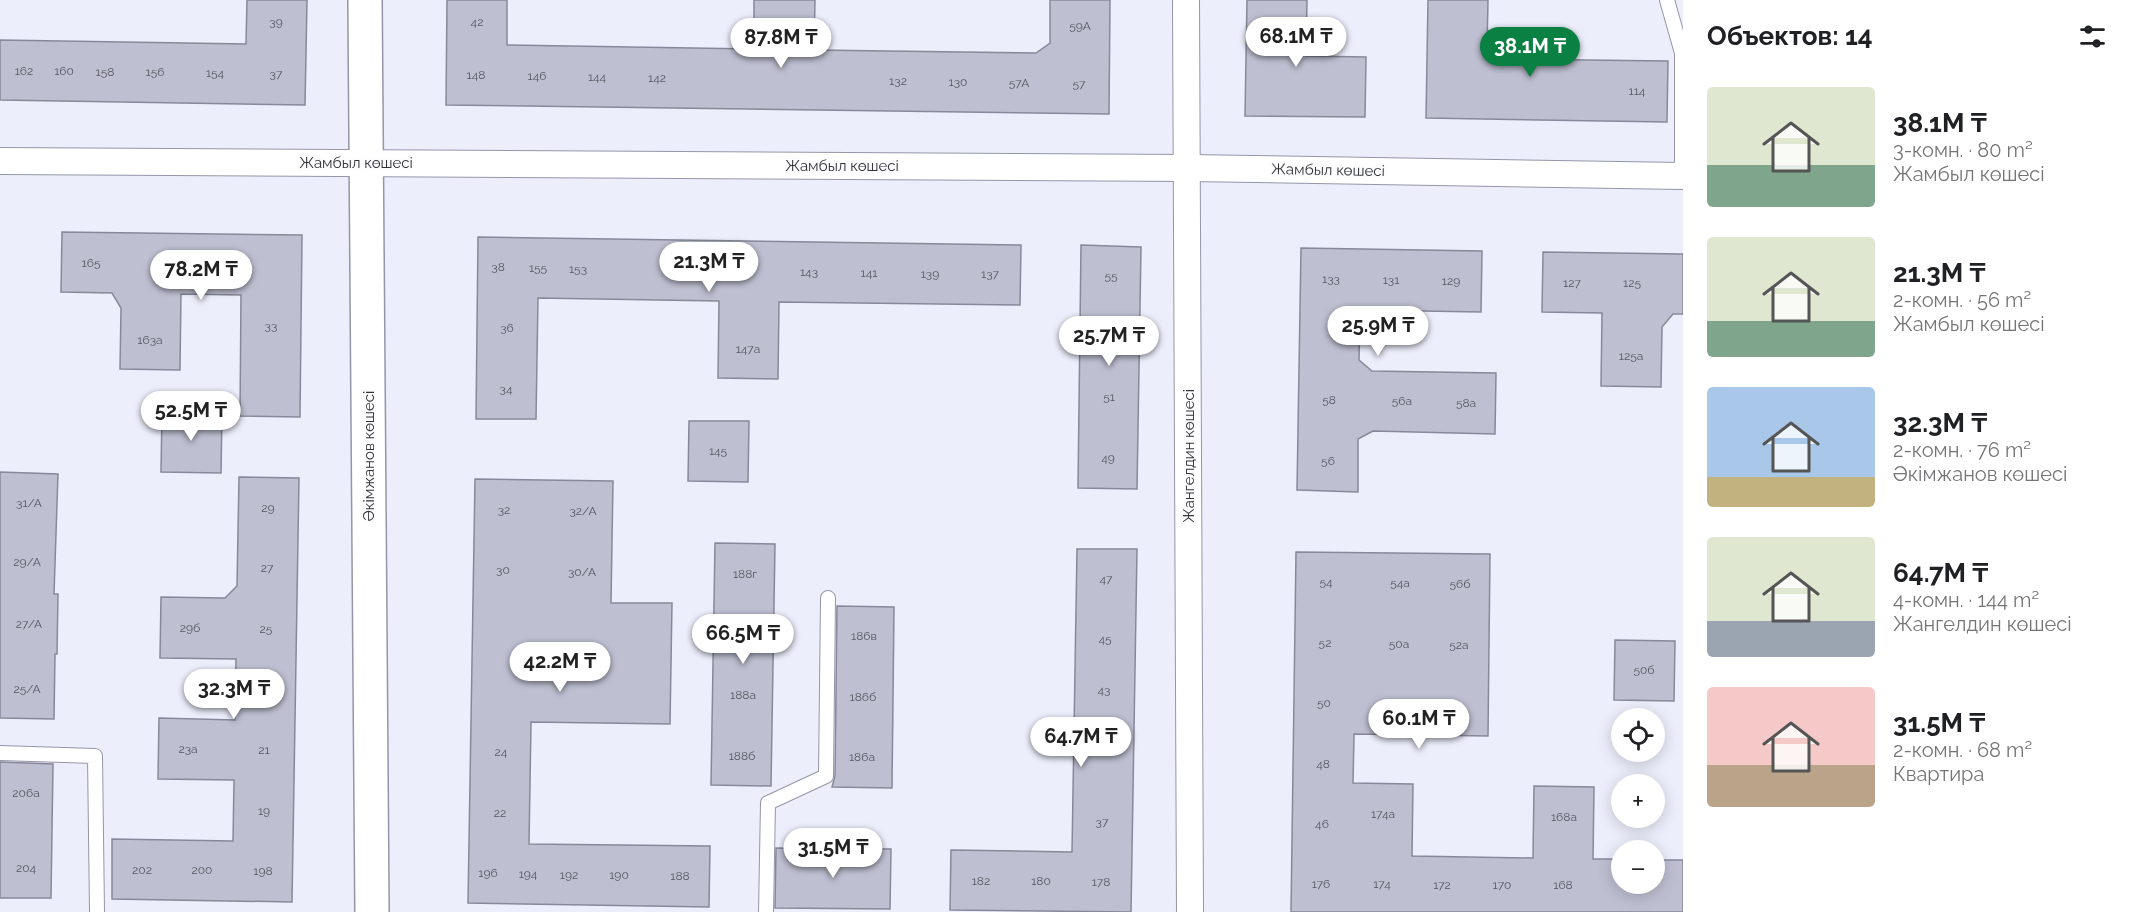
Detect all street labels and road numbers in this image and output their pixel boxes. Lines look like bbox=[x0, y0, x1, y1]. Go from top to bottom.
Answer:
street label: Жамбыл көшесі bbox=[299, 154, 413, 172]
street label: Жамбыл көшесі bbox=[785, 157, 899, 175]
street label: Жамбыл көшесі bbox=[1271, 160, 1385, 180]
street label: Жангелдин көшесі bbox=[1180, 389, 1198, 523]
street label: Әкімжанов көшесі bbox=[360, 391, 378, 521]

